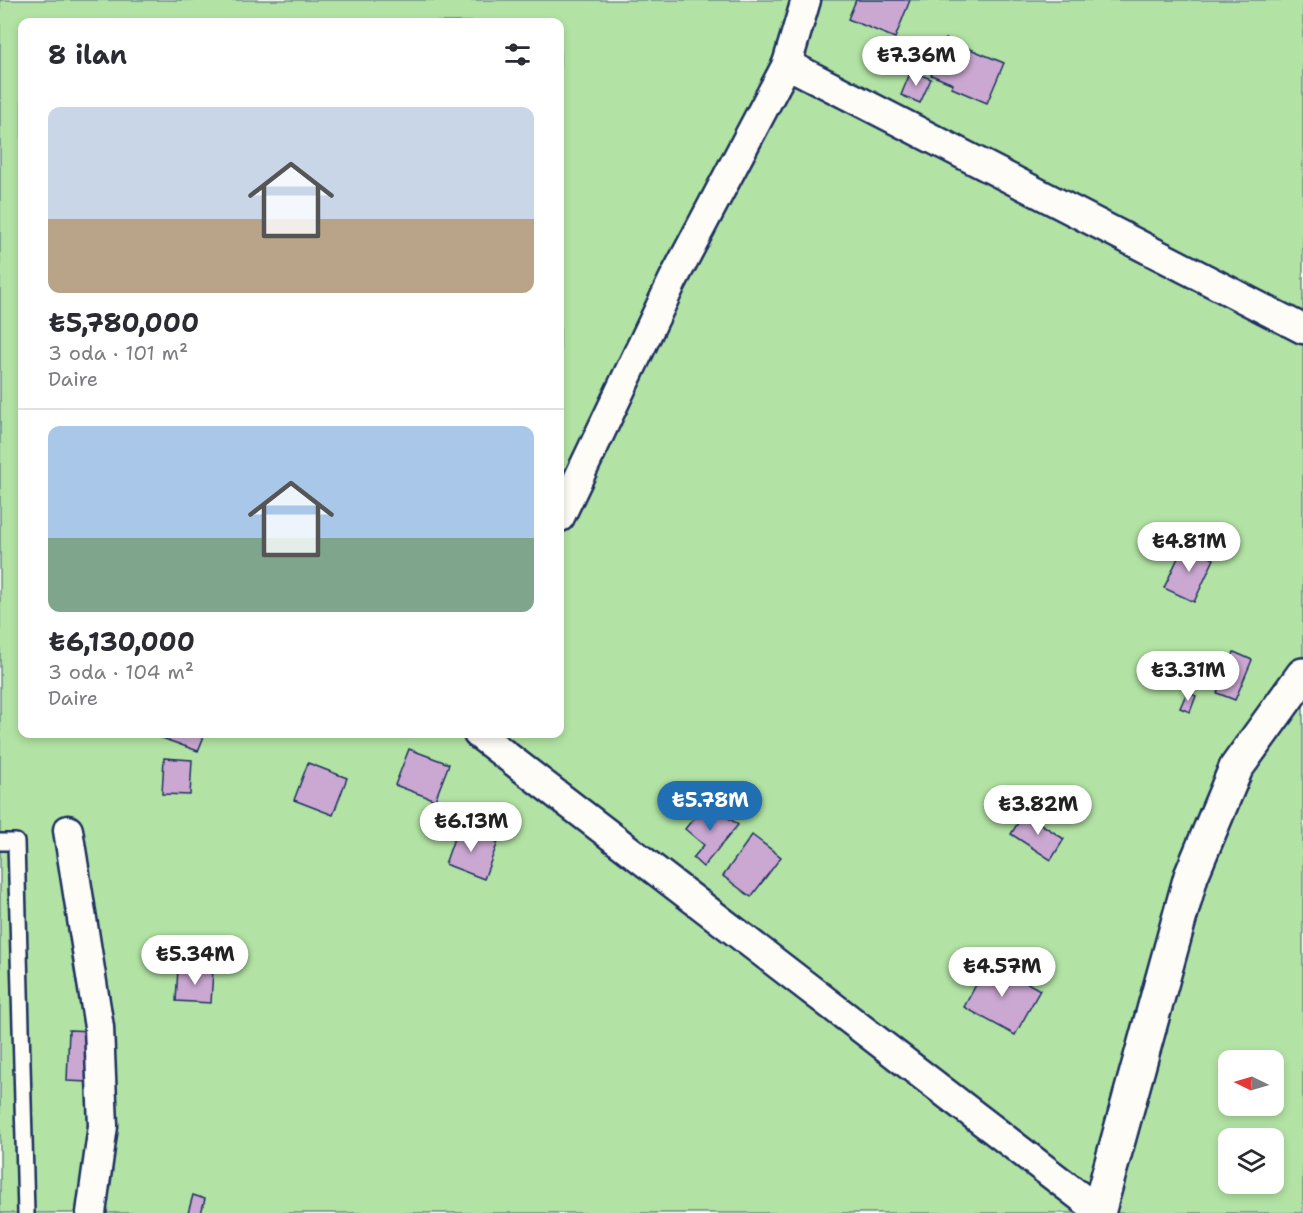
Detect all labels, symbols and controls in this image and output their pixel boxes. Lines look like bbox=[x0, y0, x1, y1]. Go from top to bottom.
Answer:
pin: ₺7.36M bbox=[867, 36, 965, 87]
text: 8 ilan bbox=[48, 37, 127, 72]
icon: filters bbox=[501, 38, 534, 71]
text: ₺7.36M bbox=[876, 42, 956, 68]
icon: home bbox=[237, 146, 345, 254]
text: ₺5,780,000 bbox=[48, 305, 199, 340]
text: 3 oda · 101 m² bbox=[48, 340, 188, 366]
text: Daire bbox=[48, 366, 98, 392]
icon: home bbox=[237, 465, 345, 573]
pin: ₺4.81M bbox=[1140, 522, 1238, 573]
text: ₺4.81M bbox=[1151, 528, 1227, 554]
text: ₺6,130,000 bbox=[48, 624, 195, 659]
pin: ₺3.31M bbox=[1139, 651, 1237, 702]
text: ₺3.31M bbox=[1150, 657, 1226, 683]
text: 3 oda · 104 m² bbox=[48, 659, 194, 685]
text: Daire bbox=[48, 685, 98, 711]
pin: ₺5.78M bbox=[661, 781, 759, 832]
pin: ₺3.82M bbox=[989, 785, 1087, 836]
text: ₺5.78M bbox=[671, 787, 749, 813]
text: ₺3.82M bbox=[998, 791, 1078, 817]
pin: ₺6.13M bbox=[422, 802, 520, 853]
text: ₺6.13M bbox=[434, 808, 508, 834]
pin: ₺5.34M bbox=[146, 935, 244, 986]
text: ₺5.34M bbox=[155, 941, 235, 967]
pin: ₺4.57M bbox=[953, 947, 1051, 998]
text: ₺4.57M bbox=[963, 953, 1041, 979]
north arrow bbox=[1218, 1050, 1284, 1116]
map controls bbox=[1218, 1050, 1284, 1194]
button: layers bbox=[1218, 1128, 1284, 1194]

